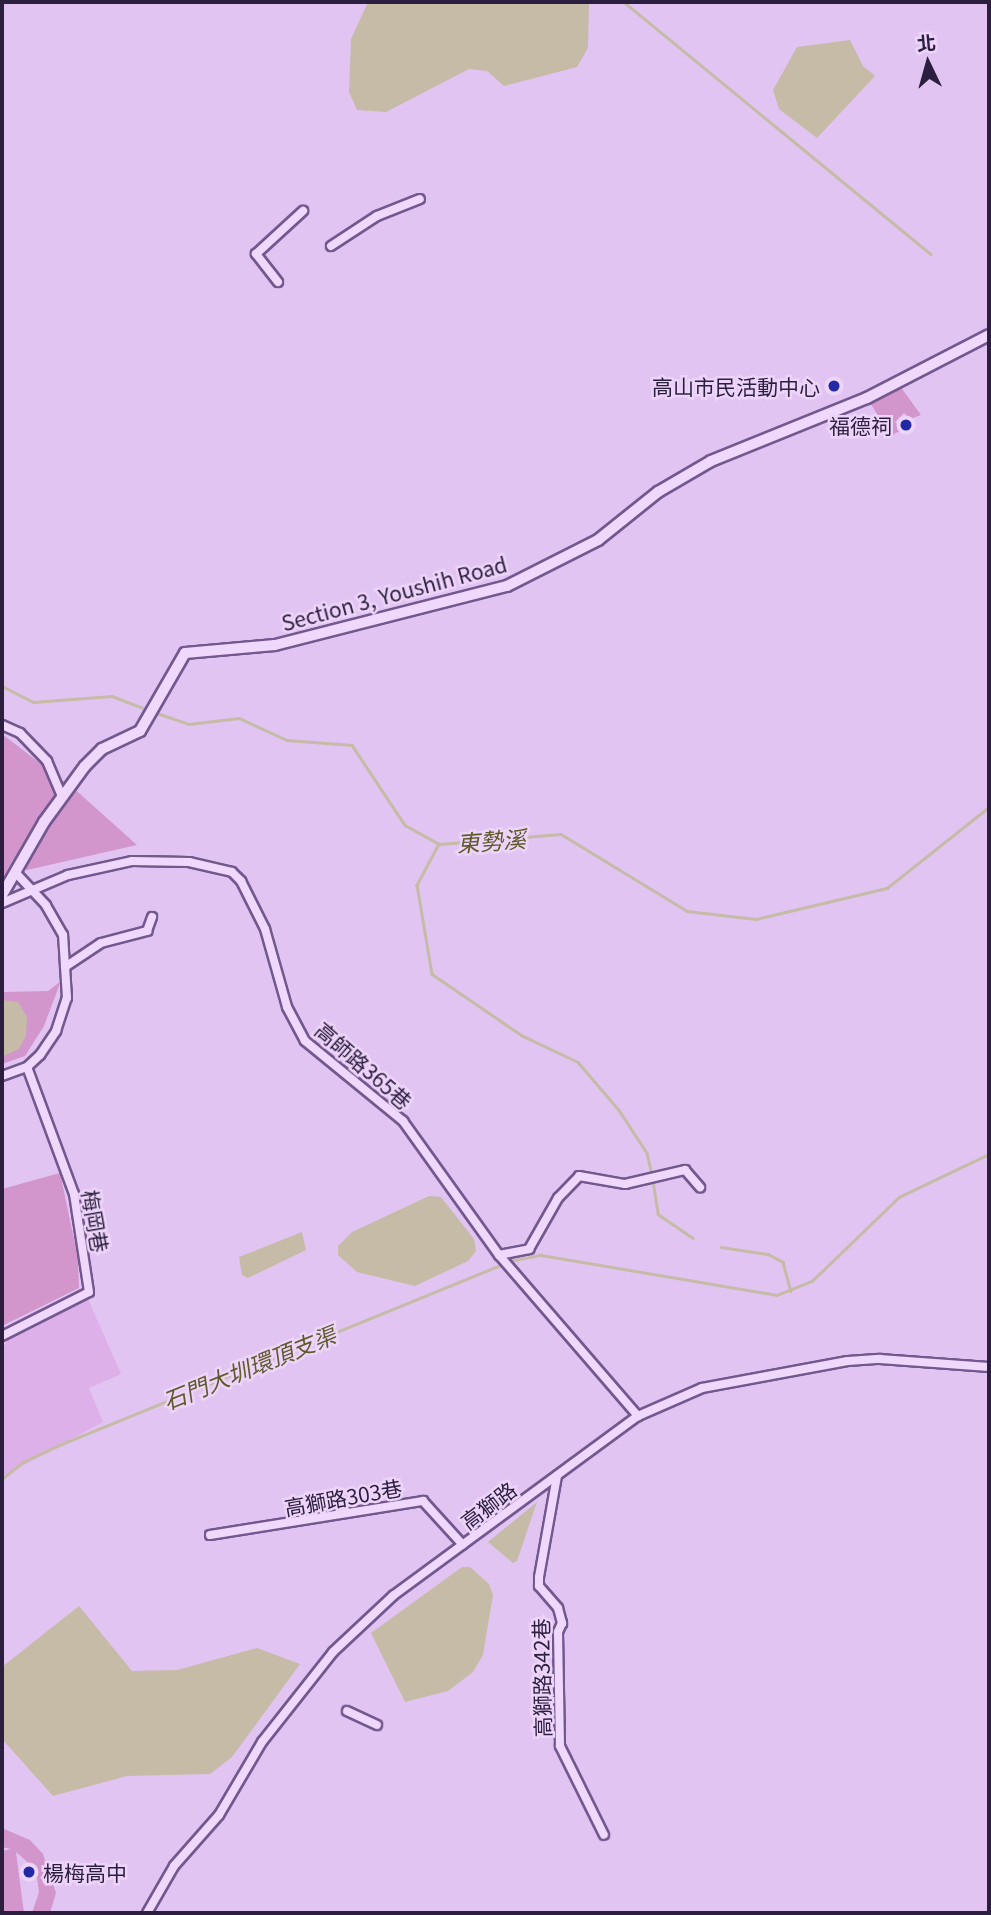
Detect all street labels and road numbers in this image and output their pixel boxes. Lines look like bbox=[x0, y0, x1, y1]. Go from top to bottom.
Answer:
street label: Section 3, Youshih Road bbox=[279, 551, 509, 635]
street label: 高師路365巷 bbox=[311, 1016, 417, 1114]
street label: 梅岡巷 bbox=[78, 1188, 114, 1254]
street label: 高獅路303巷 bbox=[282, 1474, 404, 1520]
street label: 高獅路 bbox=[455, 1476, 521, 1534]
street label: 高獅路342巷 bbox=[527, 1618, 555, 1738]

